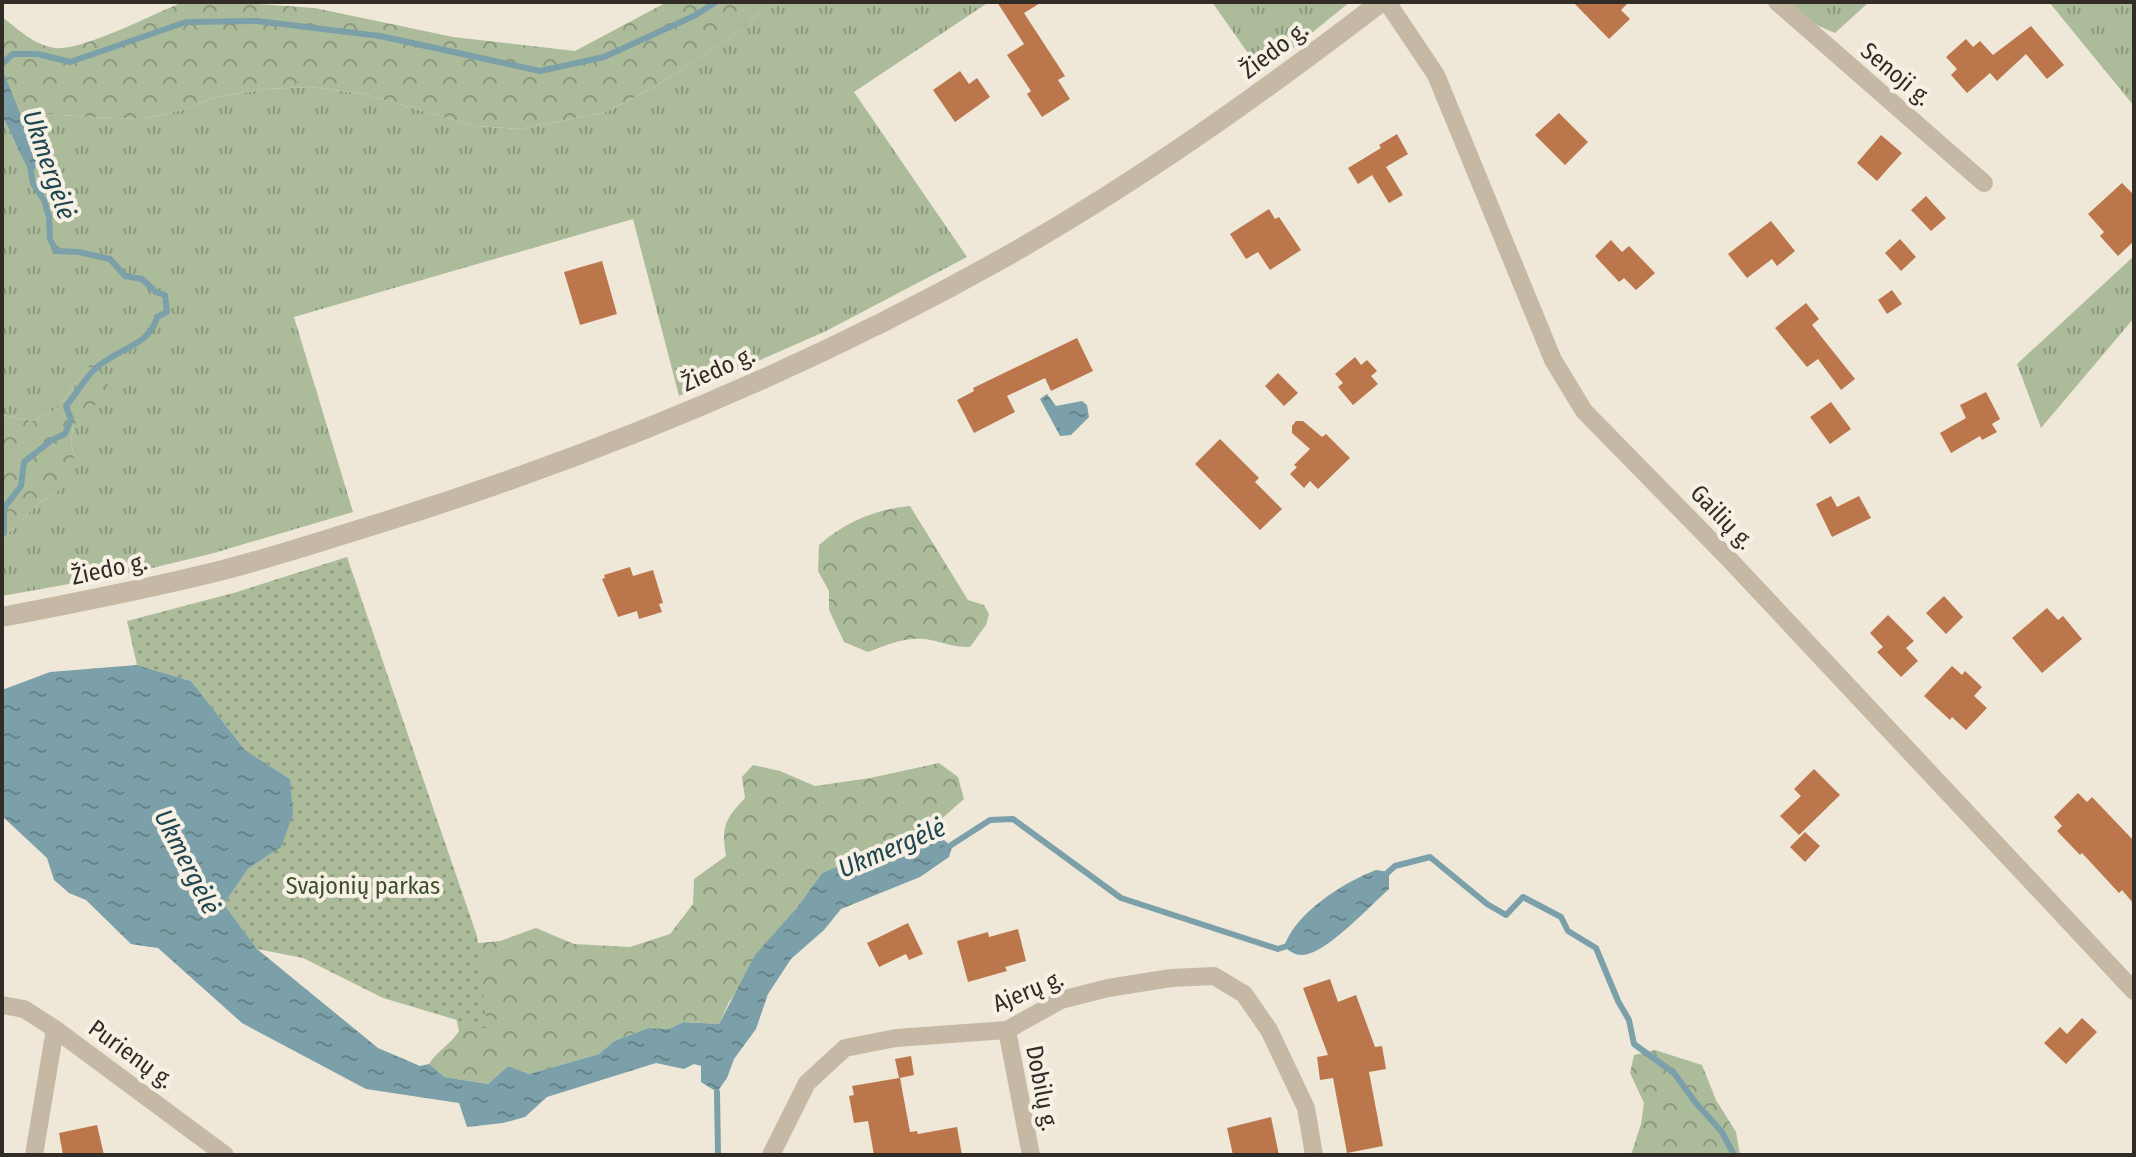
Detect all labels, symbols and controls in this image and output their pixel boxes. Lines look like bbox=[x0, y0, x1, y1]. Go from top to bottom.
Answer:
street label: Žiedo g. bbox=[1235, 16, 1313, 84]
street label: Senoji g. bbox=[1855, 37, 1937, 111]
water label: Ukmergėlė bbox=[16, 106, 82, 224]
street label: Žiedo g. bbox=[677, 341, 759, 397]
street label: Gailių g. bbox=[1685, 479, 1759, 555]
street label: Žiedo g. bbox=[69, 547, 149, 591]
water label: Ukmergėlė bbox=[147, 804, 227, 920]
water label: Ukmergėlė bbox=[834, 812, 950, 884]
park label: Svajonių parkas bbox=[286, 872, 440, 900]
street label: Ajerų g. bbox=[989, 964, 1067, 1018]
street label: Purienų g. bbox=[83, 1014, 179, 1094]
street label: Dobilų g. bbox=[1020, 1043, 1064, 1133]

